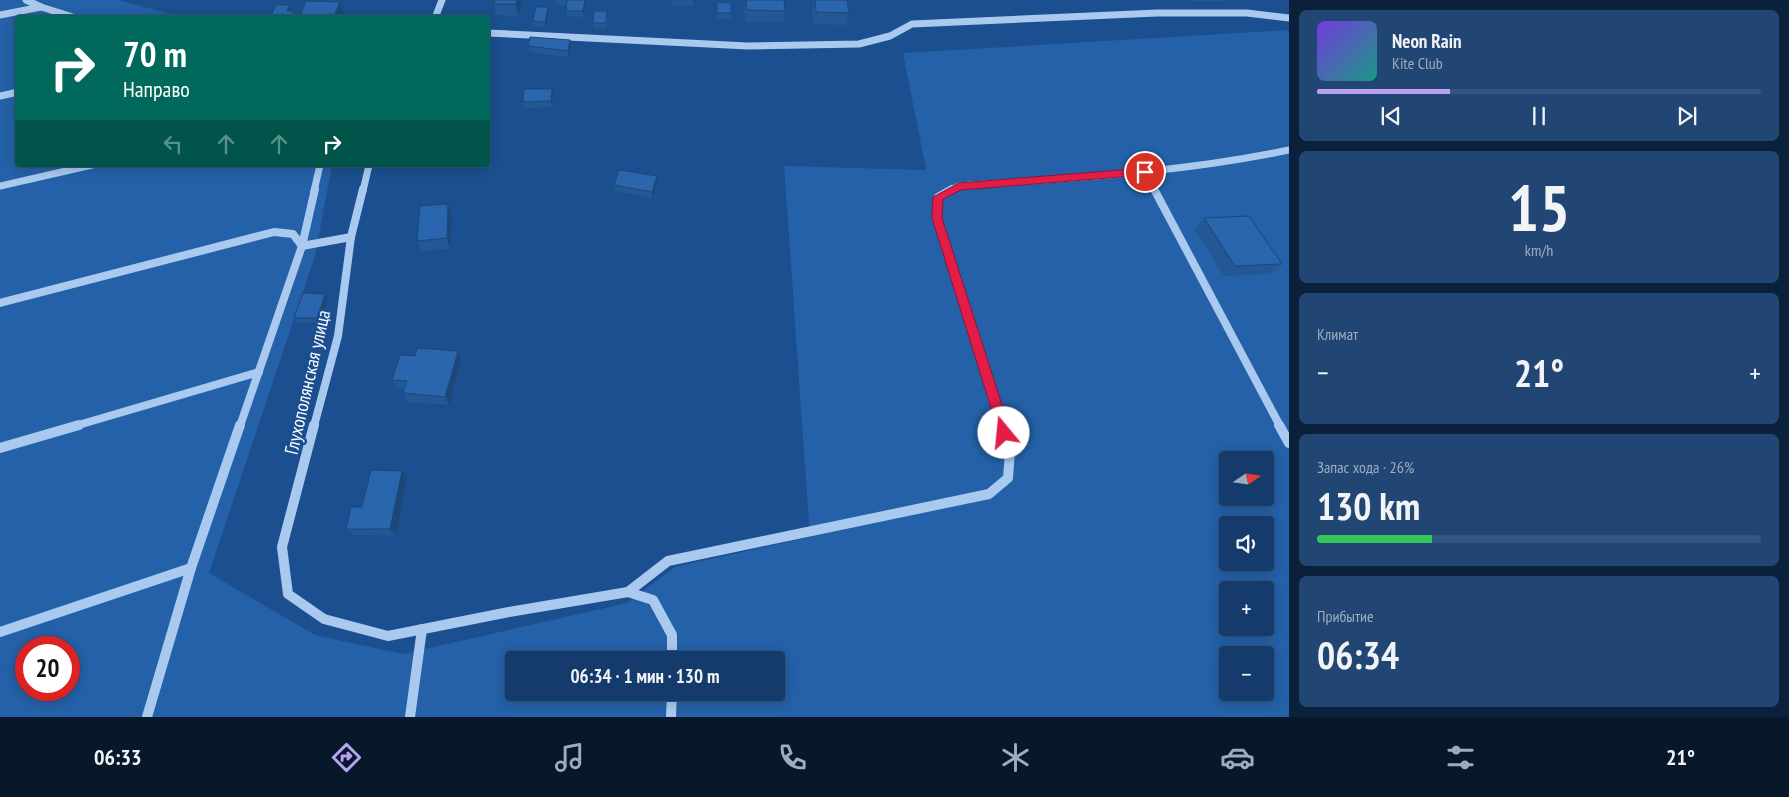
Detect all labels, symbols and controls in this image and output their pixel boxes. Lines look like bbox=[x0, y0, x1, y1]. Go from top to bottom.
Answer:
text: Neon Rain bbox=[1392, 29, 1461, 53]
text: 70 m bbox=[123, 31, 187, 77]
icon: right bbox=[40, 35, 105, 100]
text: Kite Club bbox=[1392, 53, 1443, 73]
text: Направо bbox=[123, 75, 190, 103]
icon: previous bbox=[1377, 102, 1405, 130]
icon: pause bbox=[1525, 102, 1553, 130]
icon: next bbox=[1673, 102, 1701, 130]
icon: left bbox=[159, 130, 187, 158]
icon: ahead bbox=[212, 130, 240, 158]
icon: ahead bbox=[265, 130, 293, 158]
icon: right bbox=[318, 130, 346, 158]
pin bbox=[1124, 151, 1166, 193]
icon: arrive bbox=[1131, 158, 1159, 186]
text: 15 bbox=[1508, 165, 1570, 249]
text: km/h bbox=[1525, 240, 1553, 260]
street label: Глухополянская улица bbox=[279, 307, 335, 457]
text: Климат bbox=[1317, 324, 1358, 344]
text: 21° bbox=[1514, 348, 1564, 397]
text: − bbox=[1317, 354, 1329, 391]
text: + bbox=[1749, 354, 1761, 391]
position arrow bbox=[977, 406, 1029, 458]
north arrow bbox=[1219, 451, 1274, 506]
map controls bbox=[1219, 451, 1274, 701]
text: Запас хода · 26% bbox=[1317, 457, 1414, 477]
text: 130 km bbox=[1317, 481, 1420, 530]
button: sound bbox=[1219, 516, 1274, 571]
button: + bbox=[1219, 581, 1274, 636]
text: Прибытие bbox=[1317, 606, 1374, 626]
text: 06:34 bbox=[1317, 630, 1399, 679]
speed limit sign: 20 bbox=[15, 636, 80, 701]
button: − bbox=[1219, 646, 1274, 701]
text: 06:34 · 1 мин · 130 m bbox=[571, 664, 719, 688]
icon: directions bbox=[329, 740, 364, 775]
icon: music bbox=[552, 740, 587, 775]
icon: phone bbox=[775, 740, 810, 775]
icon: climate bbox=[998, 740, 1033, 775]
icon: car bbox=[1220, 740, 1255, 775]
icon: filters bbox=[1443, 740, 1478, 775]
text: 06:33 bbox=[94, 743, 141, 771]
text: 21° bbox=[1666, 743, 1695, 771]

